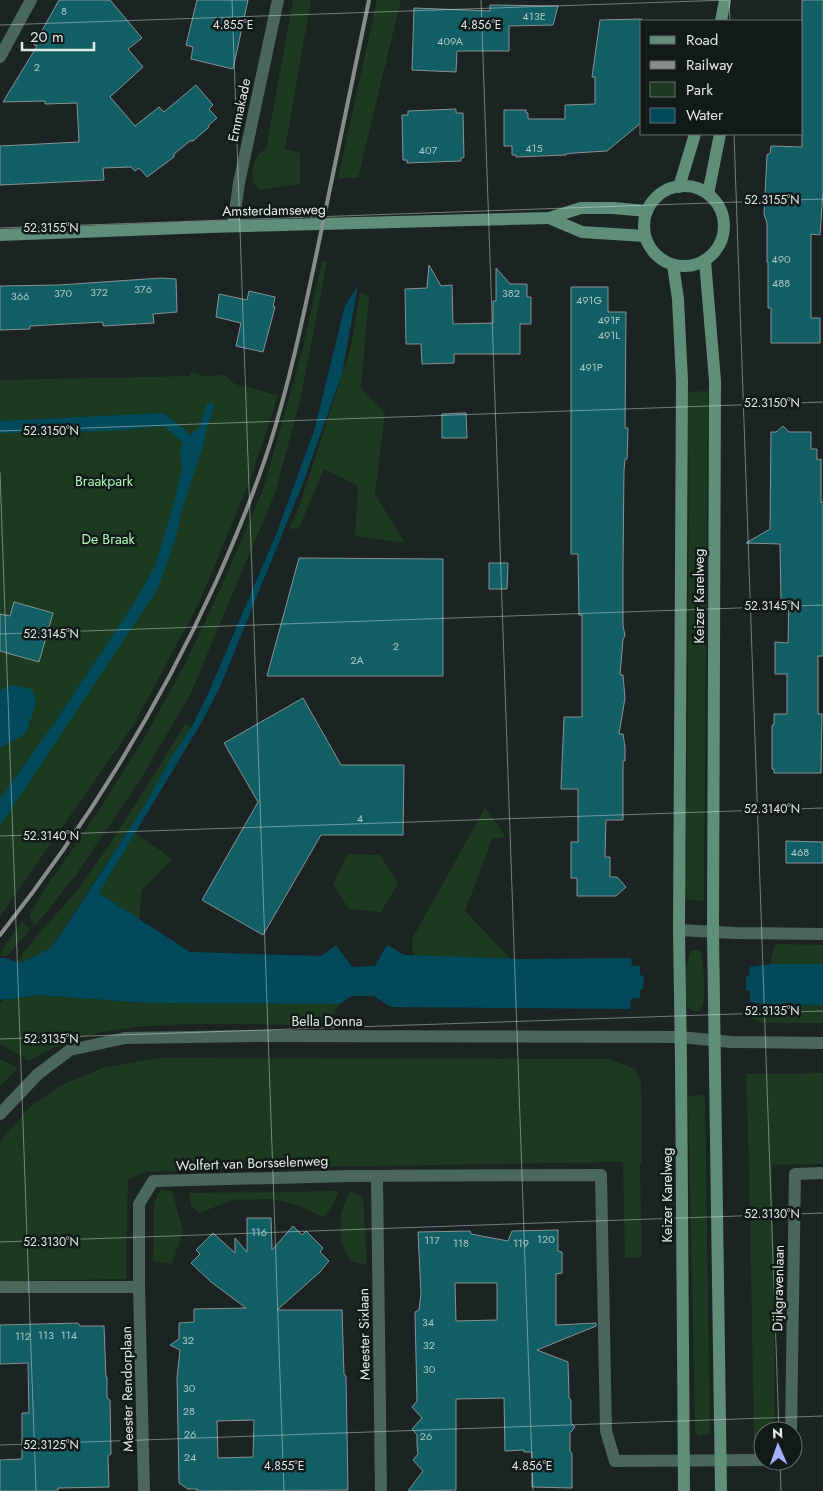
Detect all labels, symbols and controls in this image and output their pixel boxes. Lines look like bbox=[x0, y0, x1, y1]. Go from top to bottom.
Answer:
house number: 8 bbox=[61, 3, 67, 19]
house number: 413E bbox=[522, 8, 546, 24]
text: 4.855°E bbox=[213, 16, 253, 34]
text: 4.856°E bbox=[461, 16, 501, 34]
scale bar bbox=[22, 20, 95, 52]
legend bbox=[640, 20, 803, 135]
text: 20 m bbox=[30, 26, 64, 48]
text: Road bbox=[686, 29, 718, 51]
house number: 409A bbox=[437, 33, 464, 49]
text: Railway bbox=[686, 54, 733, 76]
house number: 2 bbox=[34, 59, 40, 75]
street label: Emmakade bbox=[223, 76, 255, 144]
text: Park bbox=[686, 79, 713, 101]
text: Water bbox=[686, 104, 724, 126]
house number: 415 bbox=[525, 140, 543, 156]
house number: 407 bbox=[419, 142, 438, 158]
text: 52.3155°N bbox=[744, 191, 800, 209]
street label: Amsterdamseweg bbox=[222, 199, 326, 221]
text: 52.3155°N bbox=[23, 219, 79, 237]
house number: 490 bbox=[771, 251, 791, 267]
house number: 488 bbox=[772, 275, 790, 291]
house number: 376 bbox=[134, 281, 152, 297]
house number: 372 bbox=[90, 284, 108, 300]
house number: 370 bbox=[54, 285, 73, 301]
house number: 382 bbox=[502, 285, 520, 301]
house number: 366 bbox=[11, 288, 29, 304]
house number: 491G bbox=[576, 292, 603, 308]
house number: 491F bbox=[597, 312, 621, 328]
house number: 491L bbox=[598, 327, 620, 343]
house number: 491P bbox=[579, 359, 603, 375]
text: 52.3150°N bbox=[744, 394, 800, 412]
text: 52.3150°N bbox=[23, 422, 79, 440]
park label: Braakpark bbox=[75, 471, 134, 491]
park label: De Braak bbox=[81, 529, 135, 549]
street label: Keizer Karelweg bbox=[689, 549, 709, 643]
text: 52.3145°N bbox=[744, 597, 800, 615]
text: 52.3145°N bbox=[23, 625, 79, 643]
house number: 2 bbox=[393, 638, 399, 654]
house number: 2A bbox=[350, 652, 364, 668]
text: 52.3140°N bbox=[744, 800, 800, 818]
house number: 4 bbox=[357, 810, 364, 826]
text: 52.3140°N bbox=[23, 827, 79, 845]
house number: 468 bbox=[791, 844, 809, 860]
text: 52.3135°N bbox=[744, 1002, 800, 1020]
street label: Bella Donna bbox=[292, 1011, 363, 1031]
text: 52.3135°N bbox=[23, 1030, 79, 1048]
street label: Keizer Karelweg bbox=[657, 1148, 677, 1242]
street label: Wolfert van Borsselenweg bbox=[175, 1150, 329, 1176]
text: 52.3130°N bbox=[744, 1205, 800, 1223]
house number: 116 bbox=[251, 1224, 267, 1240]
house number: 120 bbox=[537, 1231, 555, 1247]
house number: 117 bbox=[424, 1232, 440, 1248]
text: 52.3130°N bbox=[23, 1233, 79, 1251]
house number: 118 bbox=[453, 1235, 469, 1251]
house number: 119 bbox=[513, 1235, 529, 1251]
street label: Dijkgravenlaan bbox=[767, 1245, 789, 1331]
street label: Meester Sixlaan bbox=[353, 1288, 375, 1380]
house number: 34 bbox=[422, 1314, 435, 1330]
street label: Meester Rendorplaan bbox=[116, 1326, 138, 1452]
house number: 113 bbox=[38, 1327, 54, 1343]
house number: 114 bbox=[61, 1327, 78, 1343]
house number: 112 bbox=[15, 1328, 31, 1344]
house number: 32 bbox=[182, 1332, 194, 1348]
house number: 32 bbox=[423, 1337, 435, 1353]
house number: 30 bbox=[423, 1361, 436, 1377]
house number: 30 bbox=[183, 1380, 196, 1396]
house number: 28 bbox=[183, 1403, 195, 1419]
north arrow bbox=[753, 1421, 803, 1471]
text: N bbox=[772, 1423, 783, 1443]
house number: 26 bbox=[184, 1426, 196, 1442]
house number: 26 bbox=[420, 1428, 432, 1444]
text: 52.3125°N bbox=[23, 1436, 79, 1454]
house number: 24 bbox=[184, 1449, 197, 1465]
text: 4.855°E bbox=[264, 1457, 304, 1475]
text: 4.856°E bbox=[512, 1457, 552, 1475]

